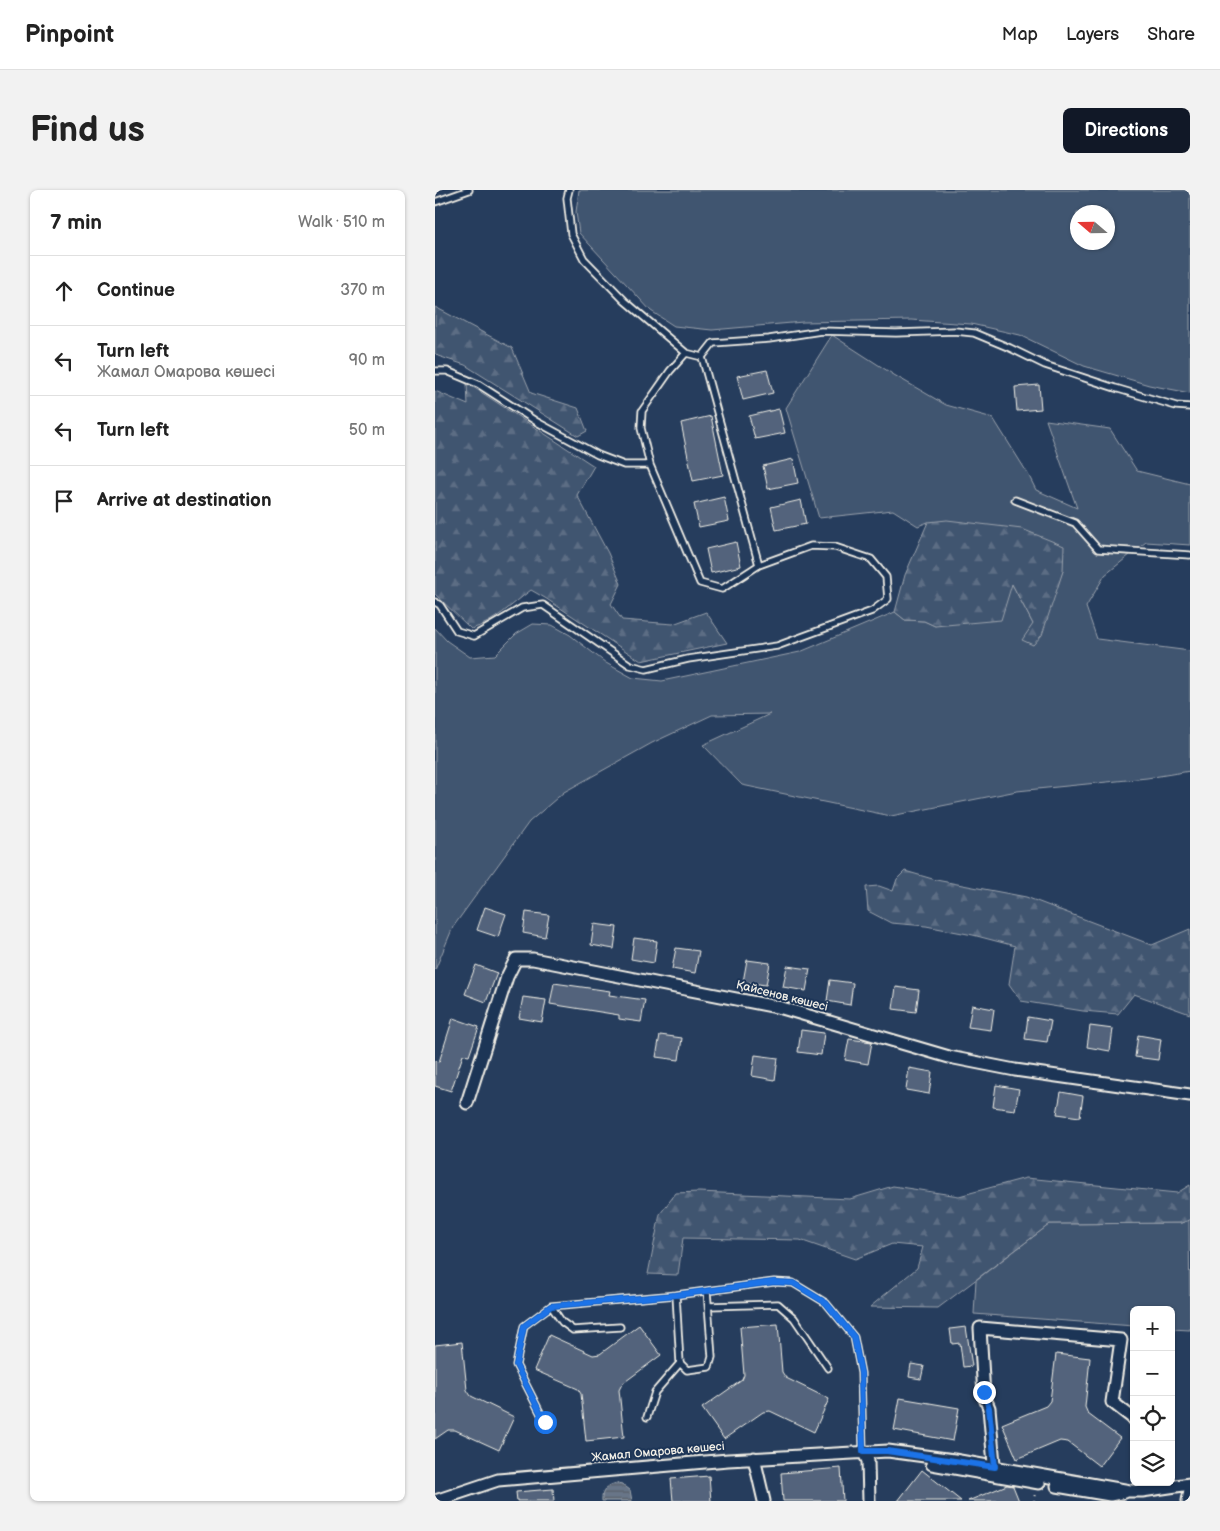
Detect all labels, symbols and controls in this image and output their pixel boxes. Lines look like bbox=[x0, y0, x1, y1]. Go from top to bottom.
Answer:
text: Pinpoint bbox=[25, 20, 114, 49]
text: Map bbox=[1002, 24, 1038, 45]
text: Layers bbox=[1066, 24, 1119, 45]
text: Share bbox=[1147, 24, 1195, 45]
button: Directions bbox=[1063, 108, 1190, 153]
text: Find us bbox=[30, 109, 145, 152]
north arrow bbox=[1070, 205, 1115, 250]
text: 7 min bbox=[50, 210, 102, 235]
text: Walk · 510 m bbox=[298, 213, 385, 232]
icon: ahead bbox=[50, 277, 78, 305]
text: Continue bbox=[97, 279, 175, 302]
text: 370 m bbox=[340, 281, 385, 300]
text: Turn left bbox=[97, 340, 169, 363]
icon: left bbox=[50, 347, 78, 375]
text: 90 m bbox=[349, 351, 385, 370]
text: Жамал Омарова көшесі bbox=[97, 363, 275, 382]
icon: left bbox=[50, 417, 78, 445]
text: Turn left bbox=[97, 419, 169, 442]
text: 50 m bbox=[349, 421, 385, 440]
icon: arrive bbox=[50, 487, 78, 515]
text: Arrive at destination bbox=[97, 489, 272, 512]
street label: Қайсенов көшесі bbox=[734, 977, 830, 1015]
map controls bbox=[1130, 1306, 1175, 1486]
button: + bbox=[1130, 1306, 1175, 1351]
button: − bbox=[1130, 1351, 1175, 1396]
route end bbox=[973, 1381, 996, 1404]
button: locate bbox=[1130, 1396, 1175, 1441]
route start bbox=[534, 1411, 557, 1434]
street label: Жамал Омарова көшесі bbox=[591, 1439, 725, 1465]
button: layers bbox=[1130, 1441, 1175, 1486]

